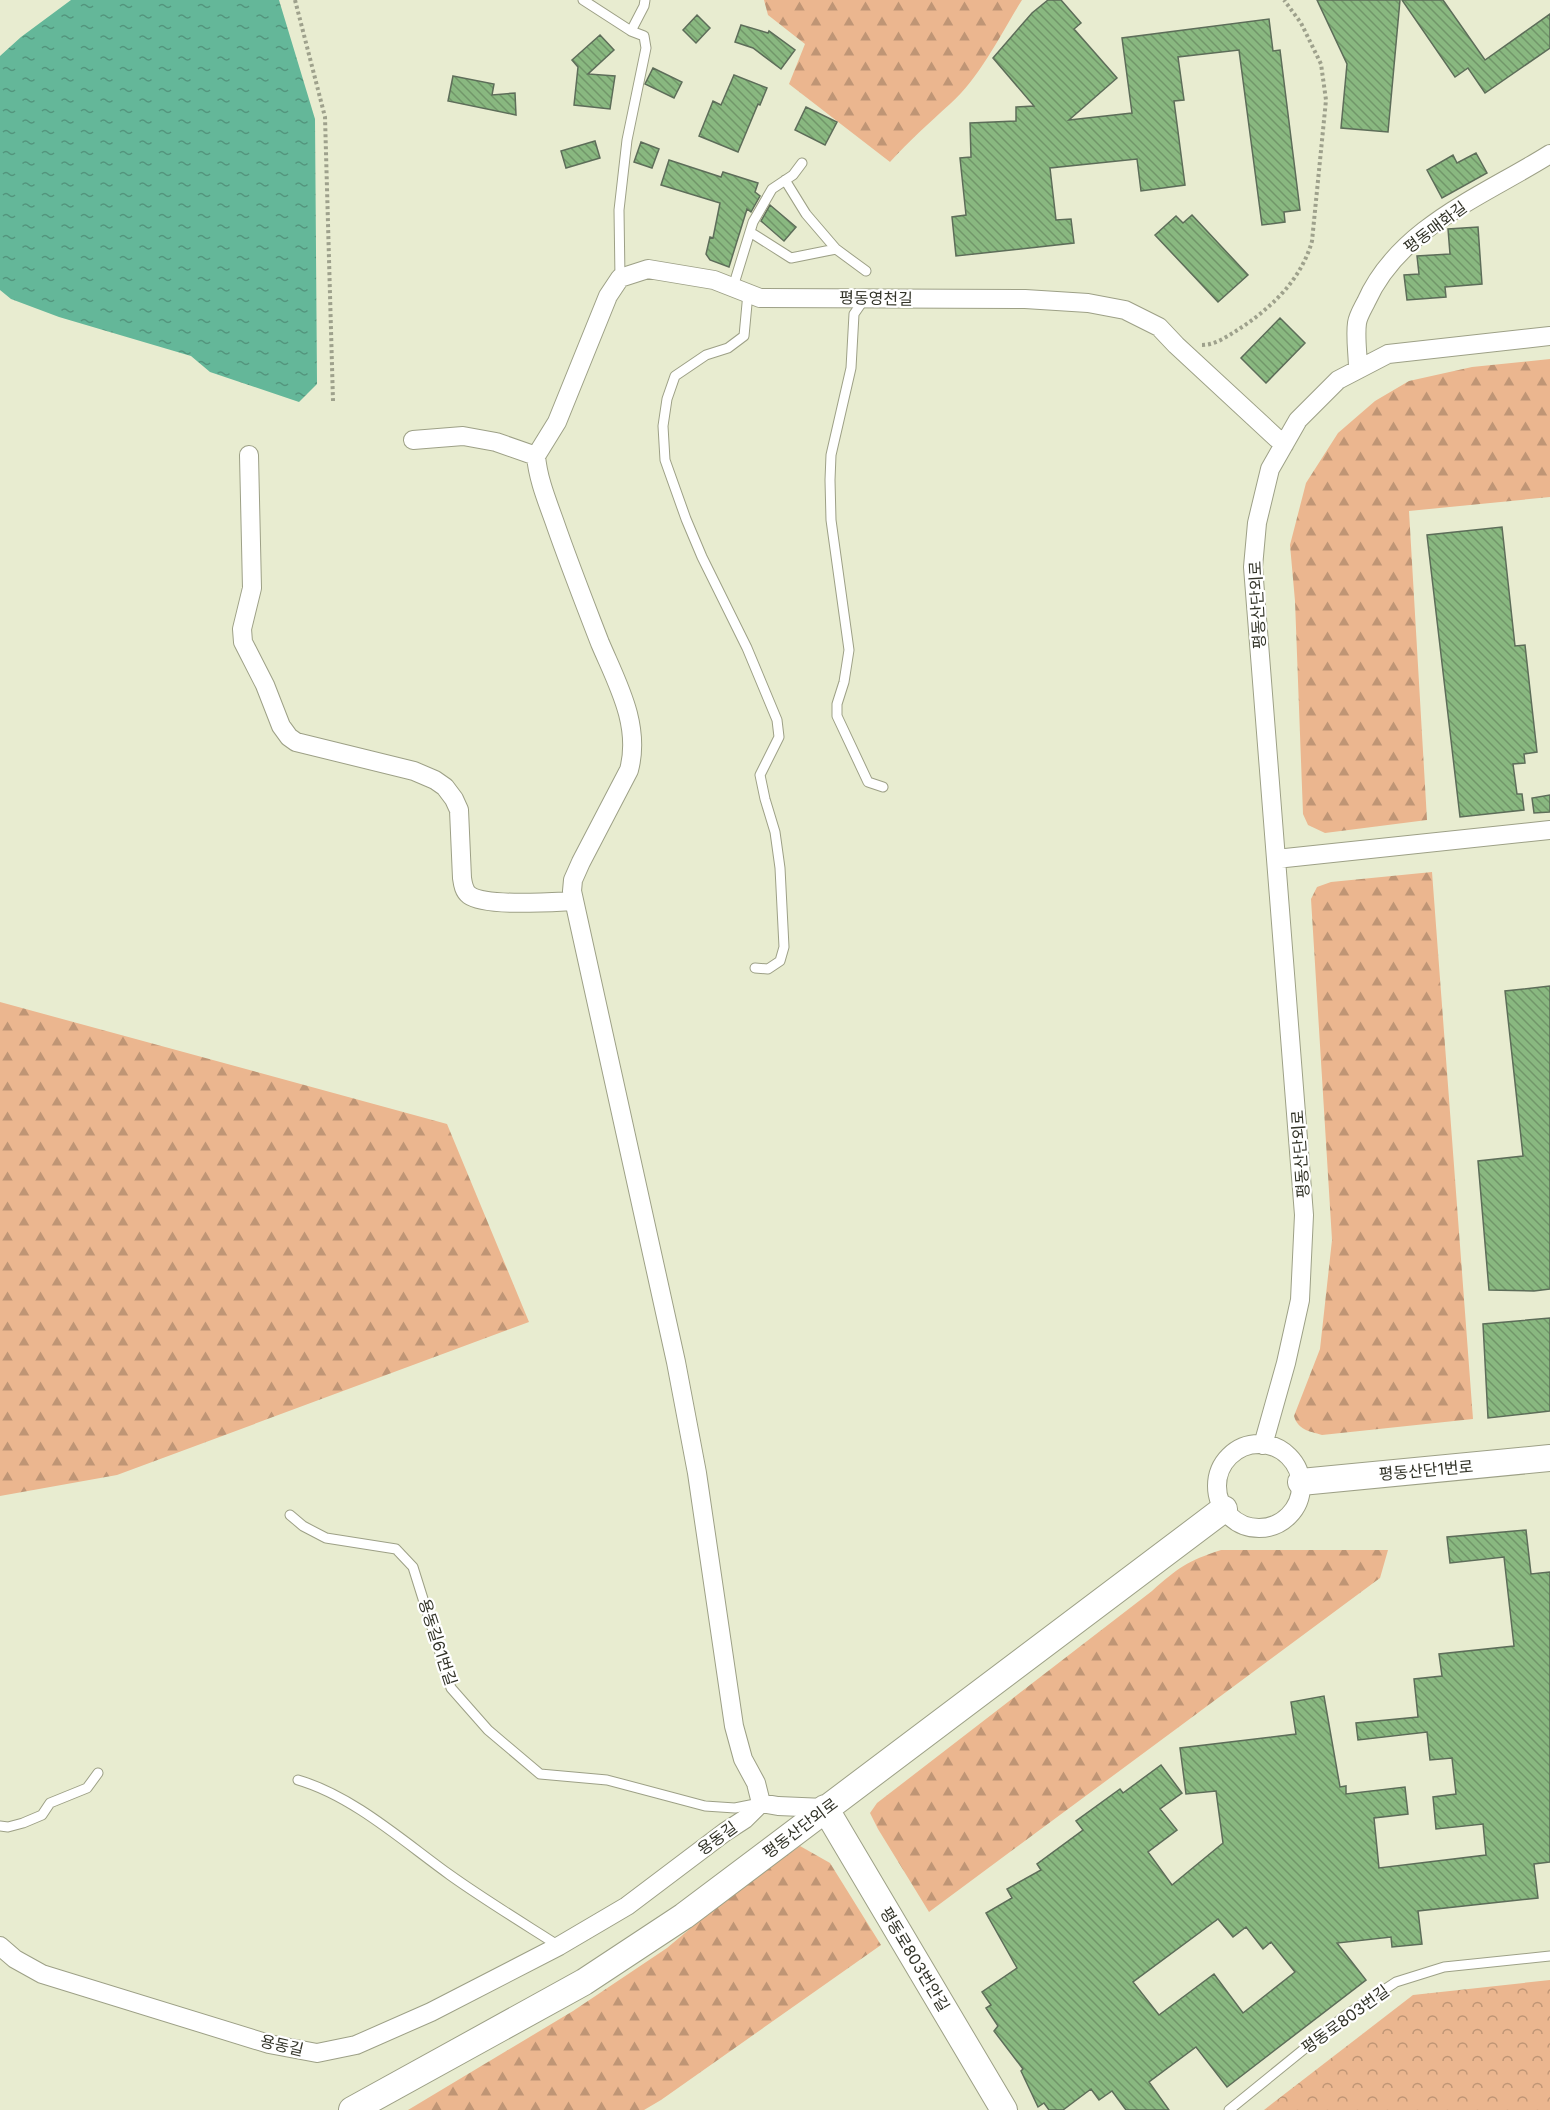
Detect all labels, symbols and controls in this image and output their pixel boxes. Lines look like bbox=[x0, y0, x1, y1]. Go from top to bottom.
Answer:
street label: 평동매화길 bbox=[1400, 197, 1470, 257]
street label: 평동영천길 bbox=[839, 287, 913, 309]
street label: 평동산단외로 bbox=[1245, 560, 1269, 650]
street label: 평동산단외로 bbox=[1287, 1109, 1313, 1199]
street label: 평동산단1번로 bbox=[1378, 1456, 1474, 1484]
street label: 용동길61번길 bbox=[415, 1596, 461, 1688]
street label: 평동산단외로 bbox=[759, 1793, 842, 1863]
street label: 용동길 bbox=[693, 1817, 741, 1859]
street label: 평동로803번안길 bbox=[876, 1903, 954, 2015]
street label: 평동로803번길 bbox=[1297, 1980, 1393, 2058]
street label: 용동길 bbox=[258, 2030, 306, 2060]

